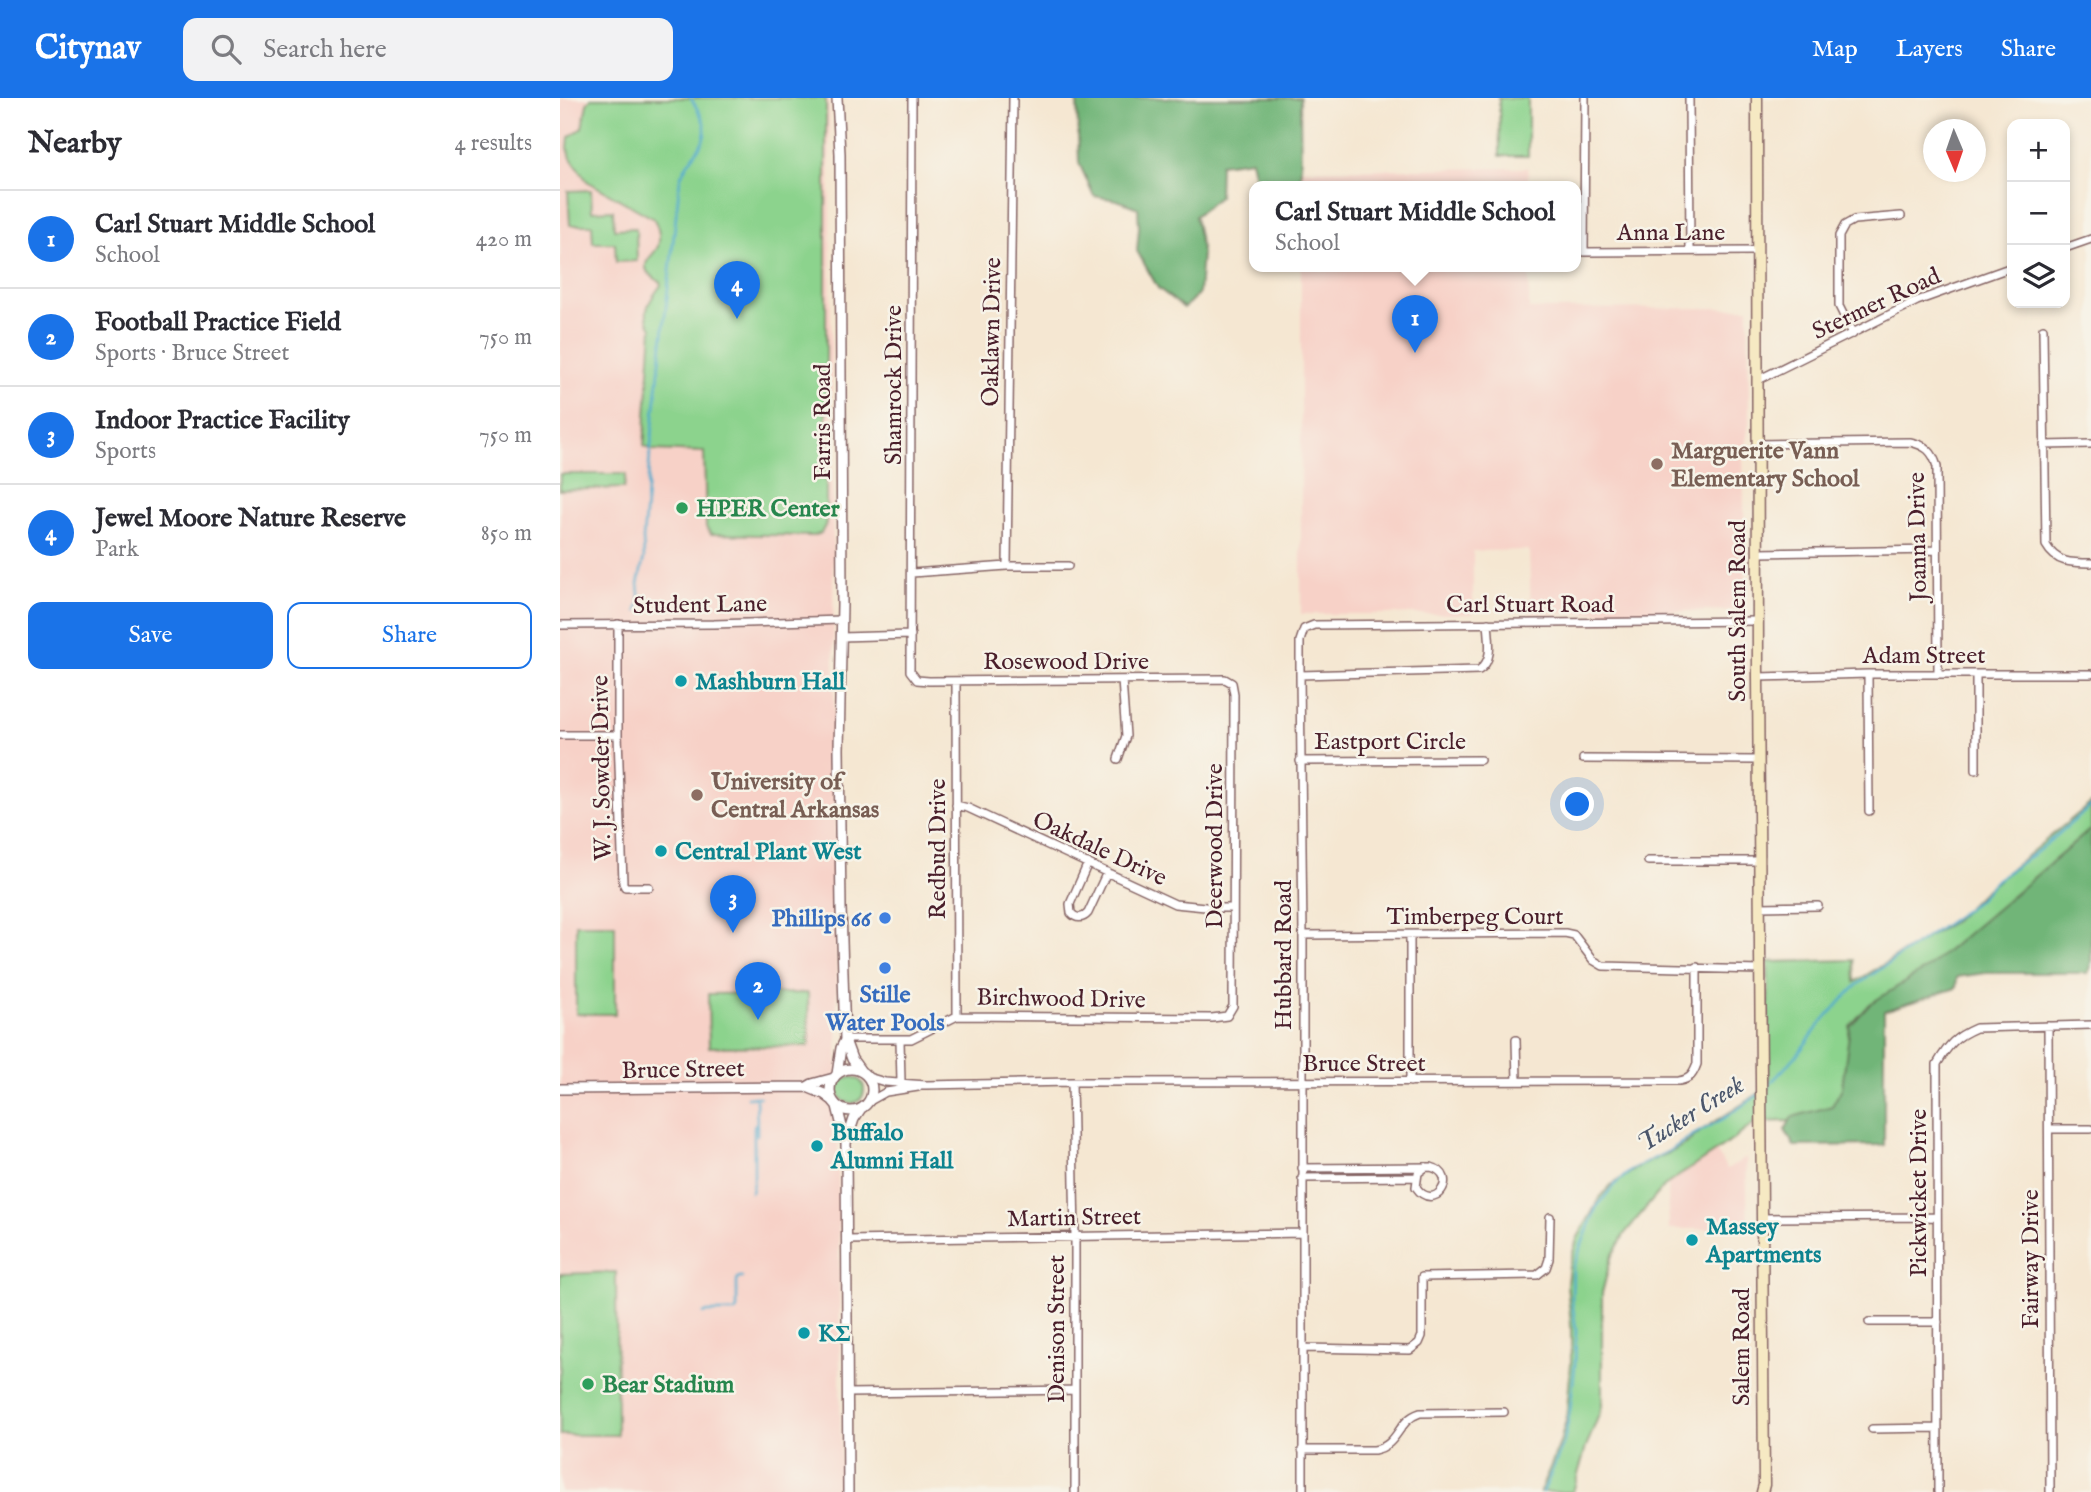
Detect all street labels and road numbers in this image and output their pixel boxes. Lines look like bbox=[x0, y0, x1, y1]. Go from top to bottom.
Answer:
street label: Anna Lane bbox=[1616, 218, 1725, 249]
street label: Oaklawn Drive bbox=[976, 257, 1009, 407]
street label: Stermer Road bbox=[1807, 261, 1946, 348]
street label: Shamrock Drive bbox=[879, 305, 910, 465]
street label: Farris Road bbox=[808, 363, 839, 481]
street label: Joanna Drive bbox=[1902, 472, 1935, 605]
street label: South Salem Road bbox=[1723, 520, 1754, 702]
street label: Student Lane bbox=[633, 589, 767, 622]
street label: Carl Stuart Road bbox=[1446, 590, 1614, 621]
street label: Adam Street bbox=[1862, 641, 1985, 672]
street label: Rosewood Drive bbox=[983, 647, 1149, 678]
street label: W. J. Sowder Drive bbox=[585, 675, 620, 861]
street label: Eastport Circle bbox=[1314, 727, 1466, 758]
street label: Deerwood Drive bbox=[1200, 763, 1231, 929]
street label: Redbud Drive bbox=[923, 778, 954, 920]
street label: Oakdale Drive bbox=[1027, 805, 1172, 894]
street label: Hubbard Road bbox=[1269, 880, 1300, 1030]
street label: Timberpeg Court bbox=[1387, 902, 1563, 933]
street label: Birchwood Drive bbox=[976, 983, 1146, 1016]
street label: Bruce Street bbox=[1302, 1049, 1426, 1080]
street label: Bruce Street bbox=[621, 1054, 745, 1087]
street label: Pickwicket Drive bbox=[1904, 1109, 1935, 1277]
street label: Fairway Drive bbox=[2016, 1189, 2047, 1329]
street label: Martin Street bbox=[1007, 1202, 1141, 1235]
street label: Denison Street bbox=[1042, 1255, 1073, 1403]
street label: Salem Road bbox=[1727, 1288, 1758, 1406]

